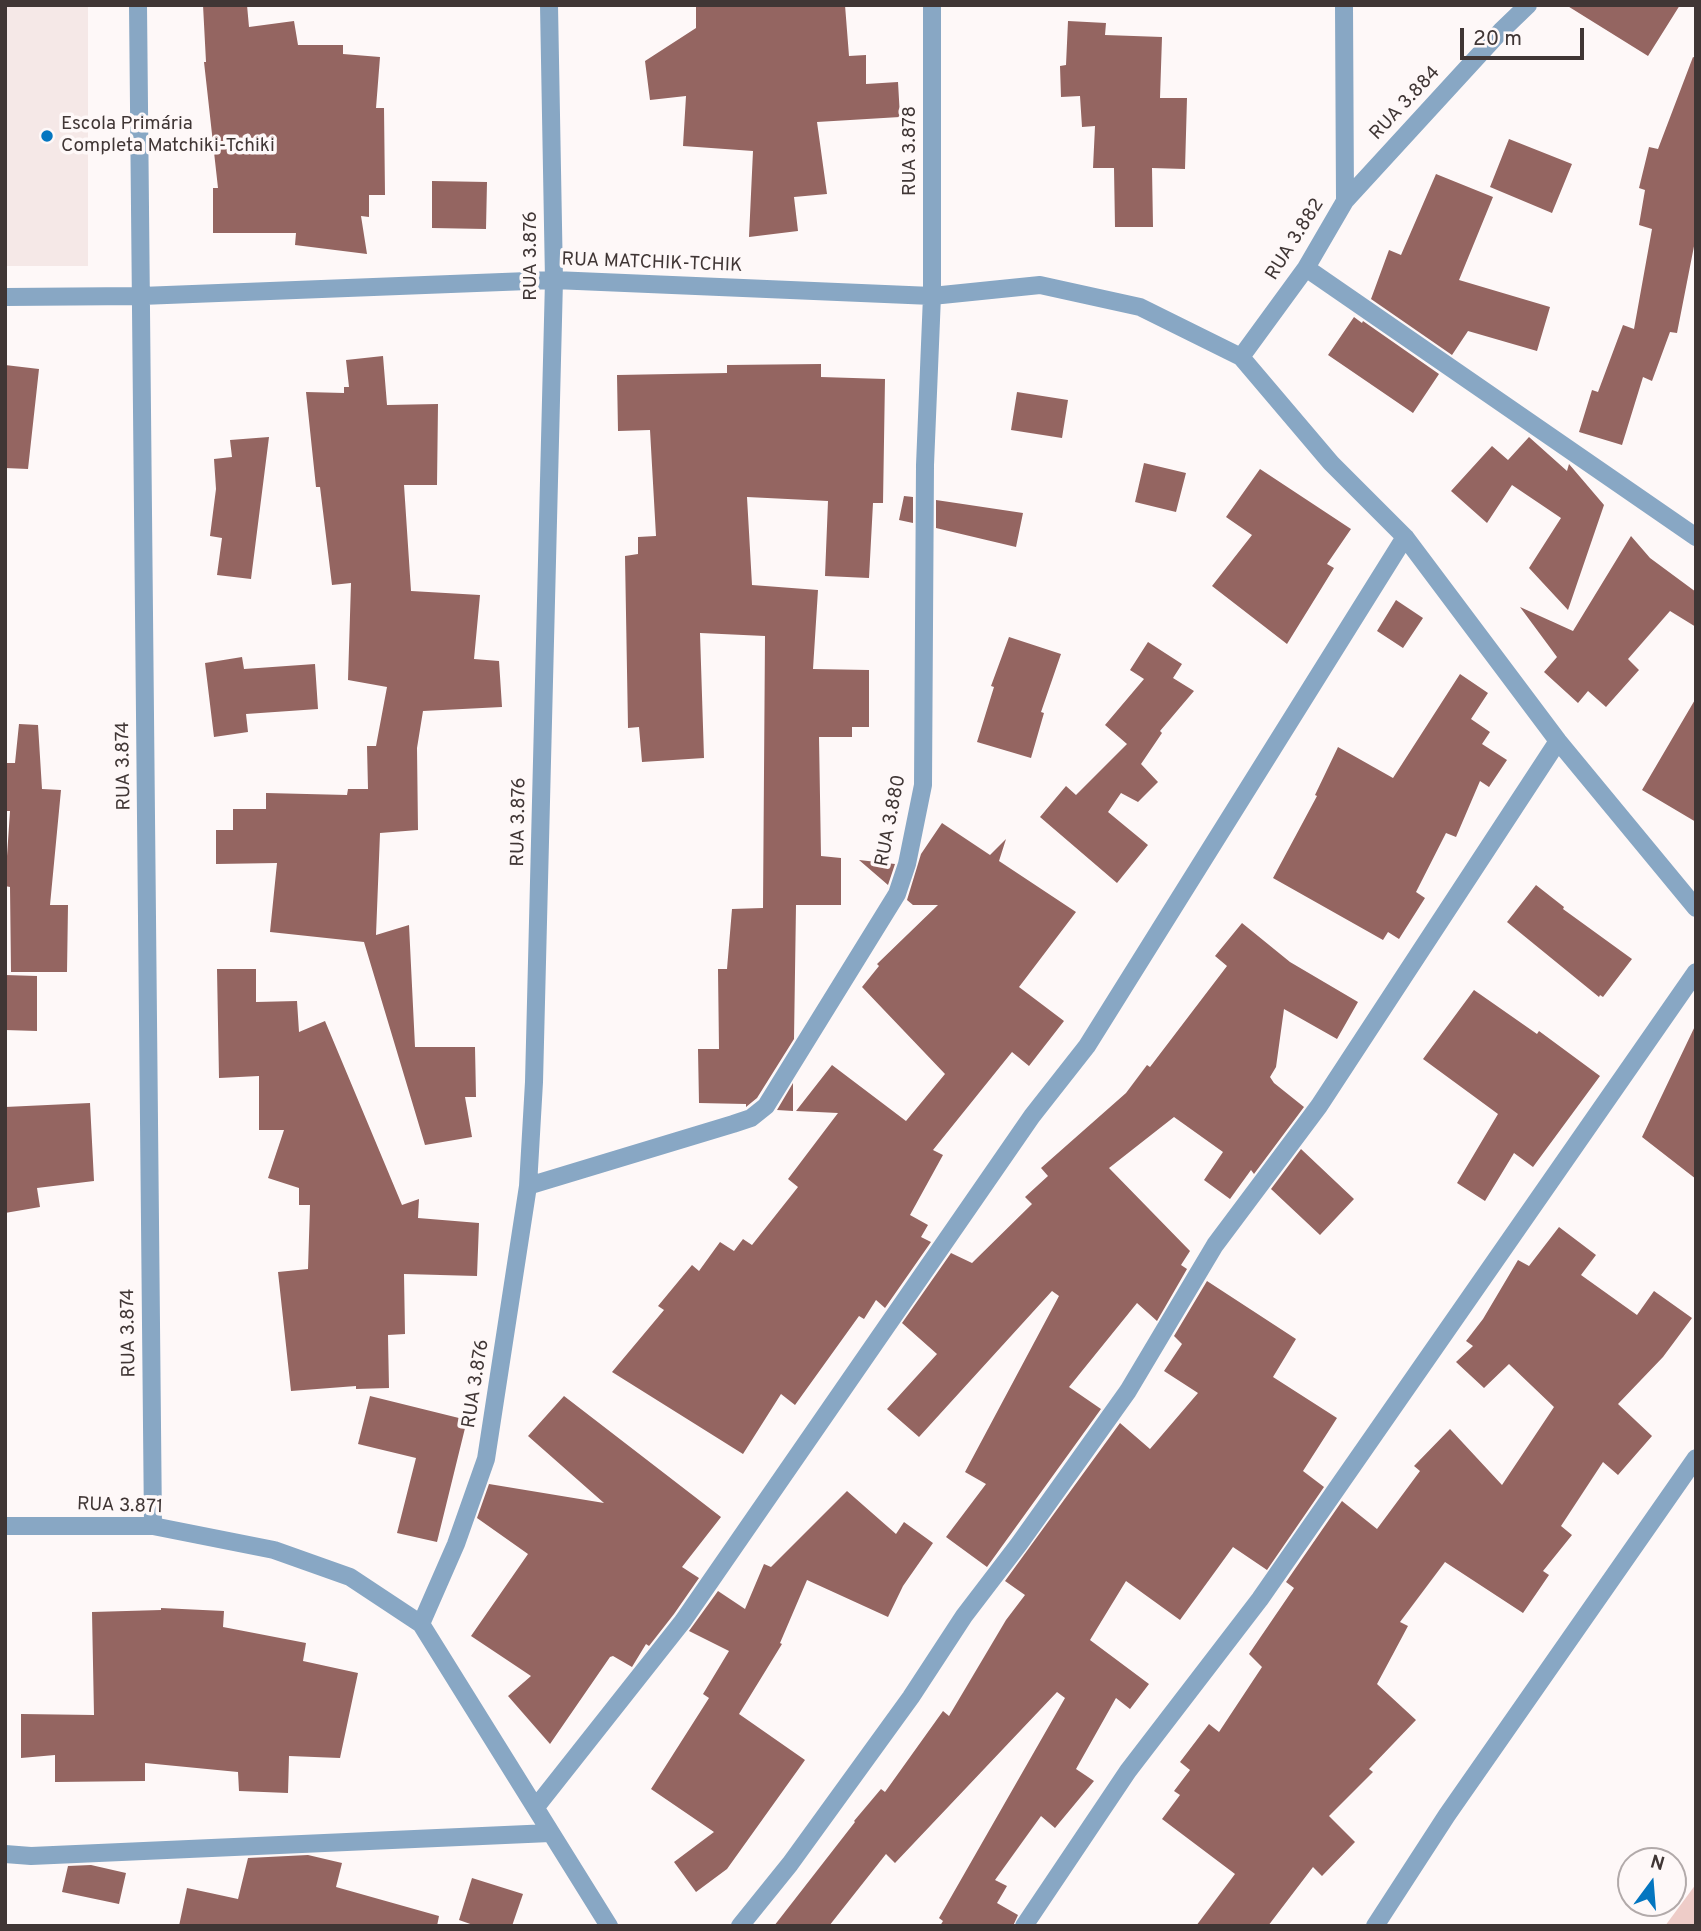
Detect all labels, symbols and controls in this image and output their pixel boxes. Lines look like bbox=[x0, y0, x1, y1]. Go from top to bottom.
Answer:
scale bar bbox=[1463, 14, 1587, 58]
text: 20 m bbox=[1473, 26, 1522, 53]
street label: RUA 3.884 bbox=[1366, 62, 1446, 146]
street label: RUA 3.878 bbox=[900, 106, 922, 196]
place label: Escola Primária Completa Matchiki-Tchiki bbox=[61, 114, 275, 158]
marker: Escola Primária Completa Matchiki-Tchiki bbox=[39, 128, 55, 144]
street label: RUA 3.882 bbox=[1262, 195, 1330, 285]
street label: RUA 3.876 bbox=[521, 211, 543, 301]
street label: RUA MATCHIK-TCHIK bbox=[561, 249, 743, 279]
street label: RUA 3.874 bbox=[113, 721, 137, 811]
street label: RUA 3.880 bbox=[872, 773, 912, 869]
street label: RUA 3.876 bbox=[508, 777, 532, 867]
street label: RUA 3.874 bbox=[118, 1288, 142, 1378]
street label: RUA 3.876 bbox=[459, 1338, 495, 1430]
street label: RUA 3.871 bbox=[76, 1494, 164, 1520]
north arrow bbox=[1617, 1847, 1687, 1917]
text: N bbox=[1647, 1850, 1667, 1877]

